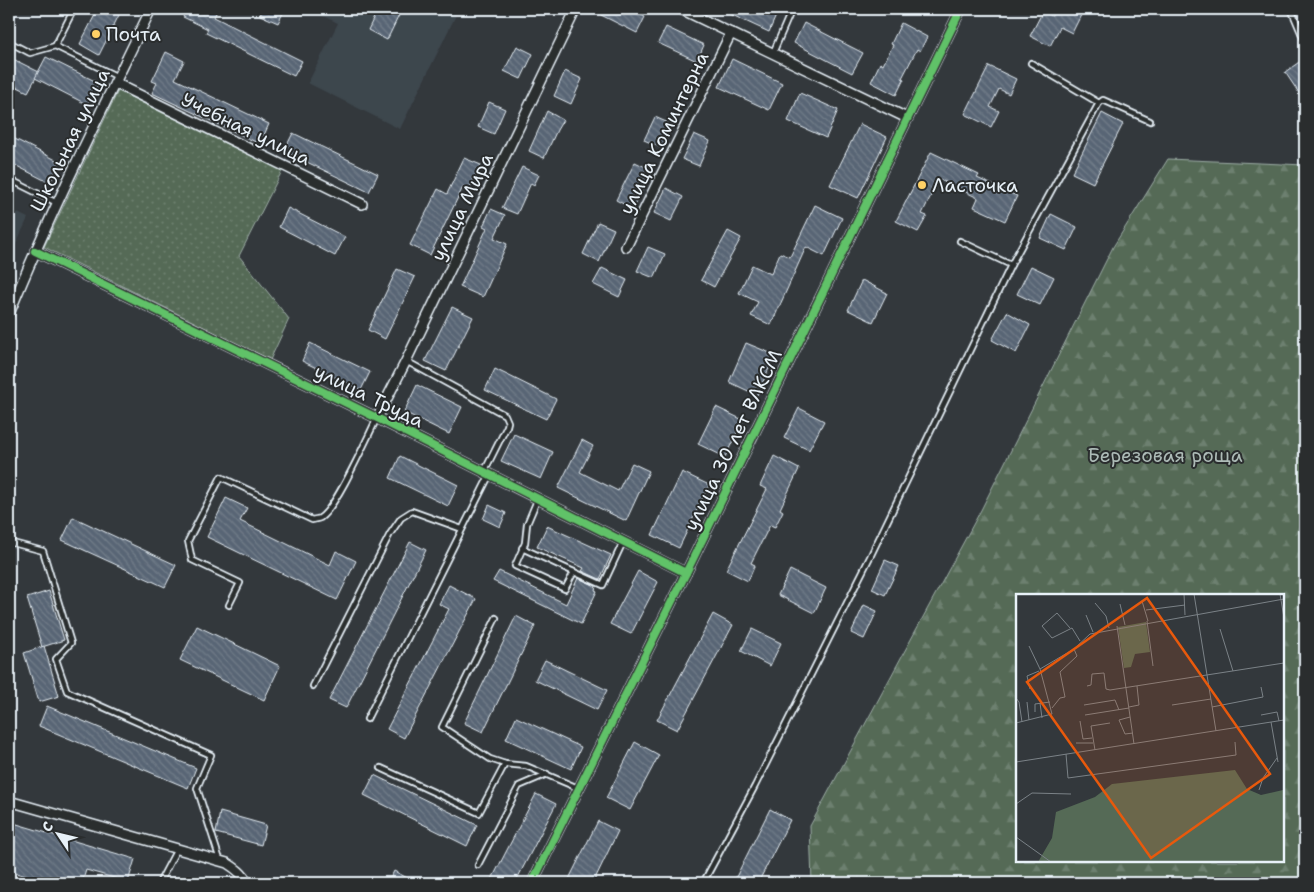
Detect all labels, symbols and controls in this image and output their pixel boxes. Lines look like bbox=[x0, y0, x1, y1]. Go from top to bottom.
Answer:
place label: Почта bbox=[106, 22, 161, 47]
marker: Почта bbox=[90, 28, 102, 40]
street label: улица Коминтерна bbox=[614, 47, 714, 219]
street label: Школьная улица bbox=[24, 64, 116, 216]
street label: Учебная улица bbox=[177, 87, 315, 171]
street label: улица Мира bbox=[425, 149, 499, 265]
place label: Ласточка bbox=[932, 173, 1018, 198]
marker: Ласточка bbox=[916, 179, 928, 191]
street label: улица 30 лет ВЛКСМ bbox=[678, 345, 788, 535]
street label: улица Труда bbox=[310, 359, 428, 433]
park label: Березовая роща bbox=[1087, 443, 1243, 468]
inset map bbox=[1016, 594, 1284, 862]
north arrow bbox=[32, 810, 82, 860]
text: С bbox=[38, 818, 57, 835]

